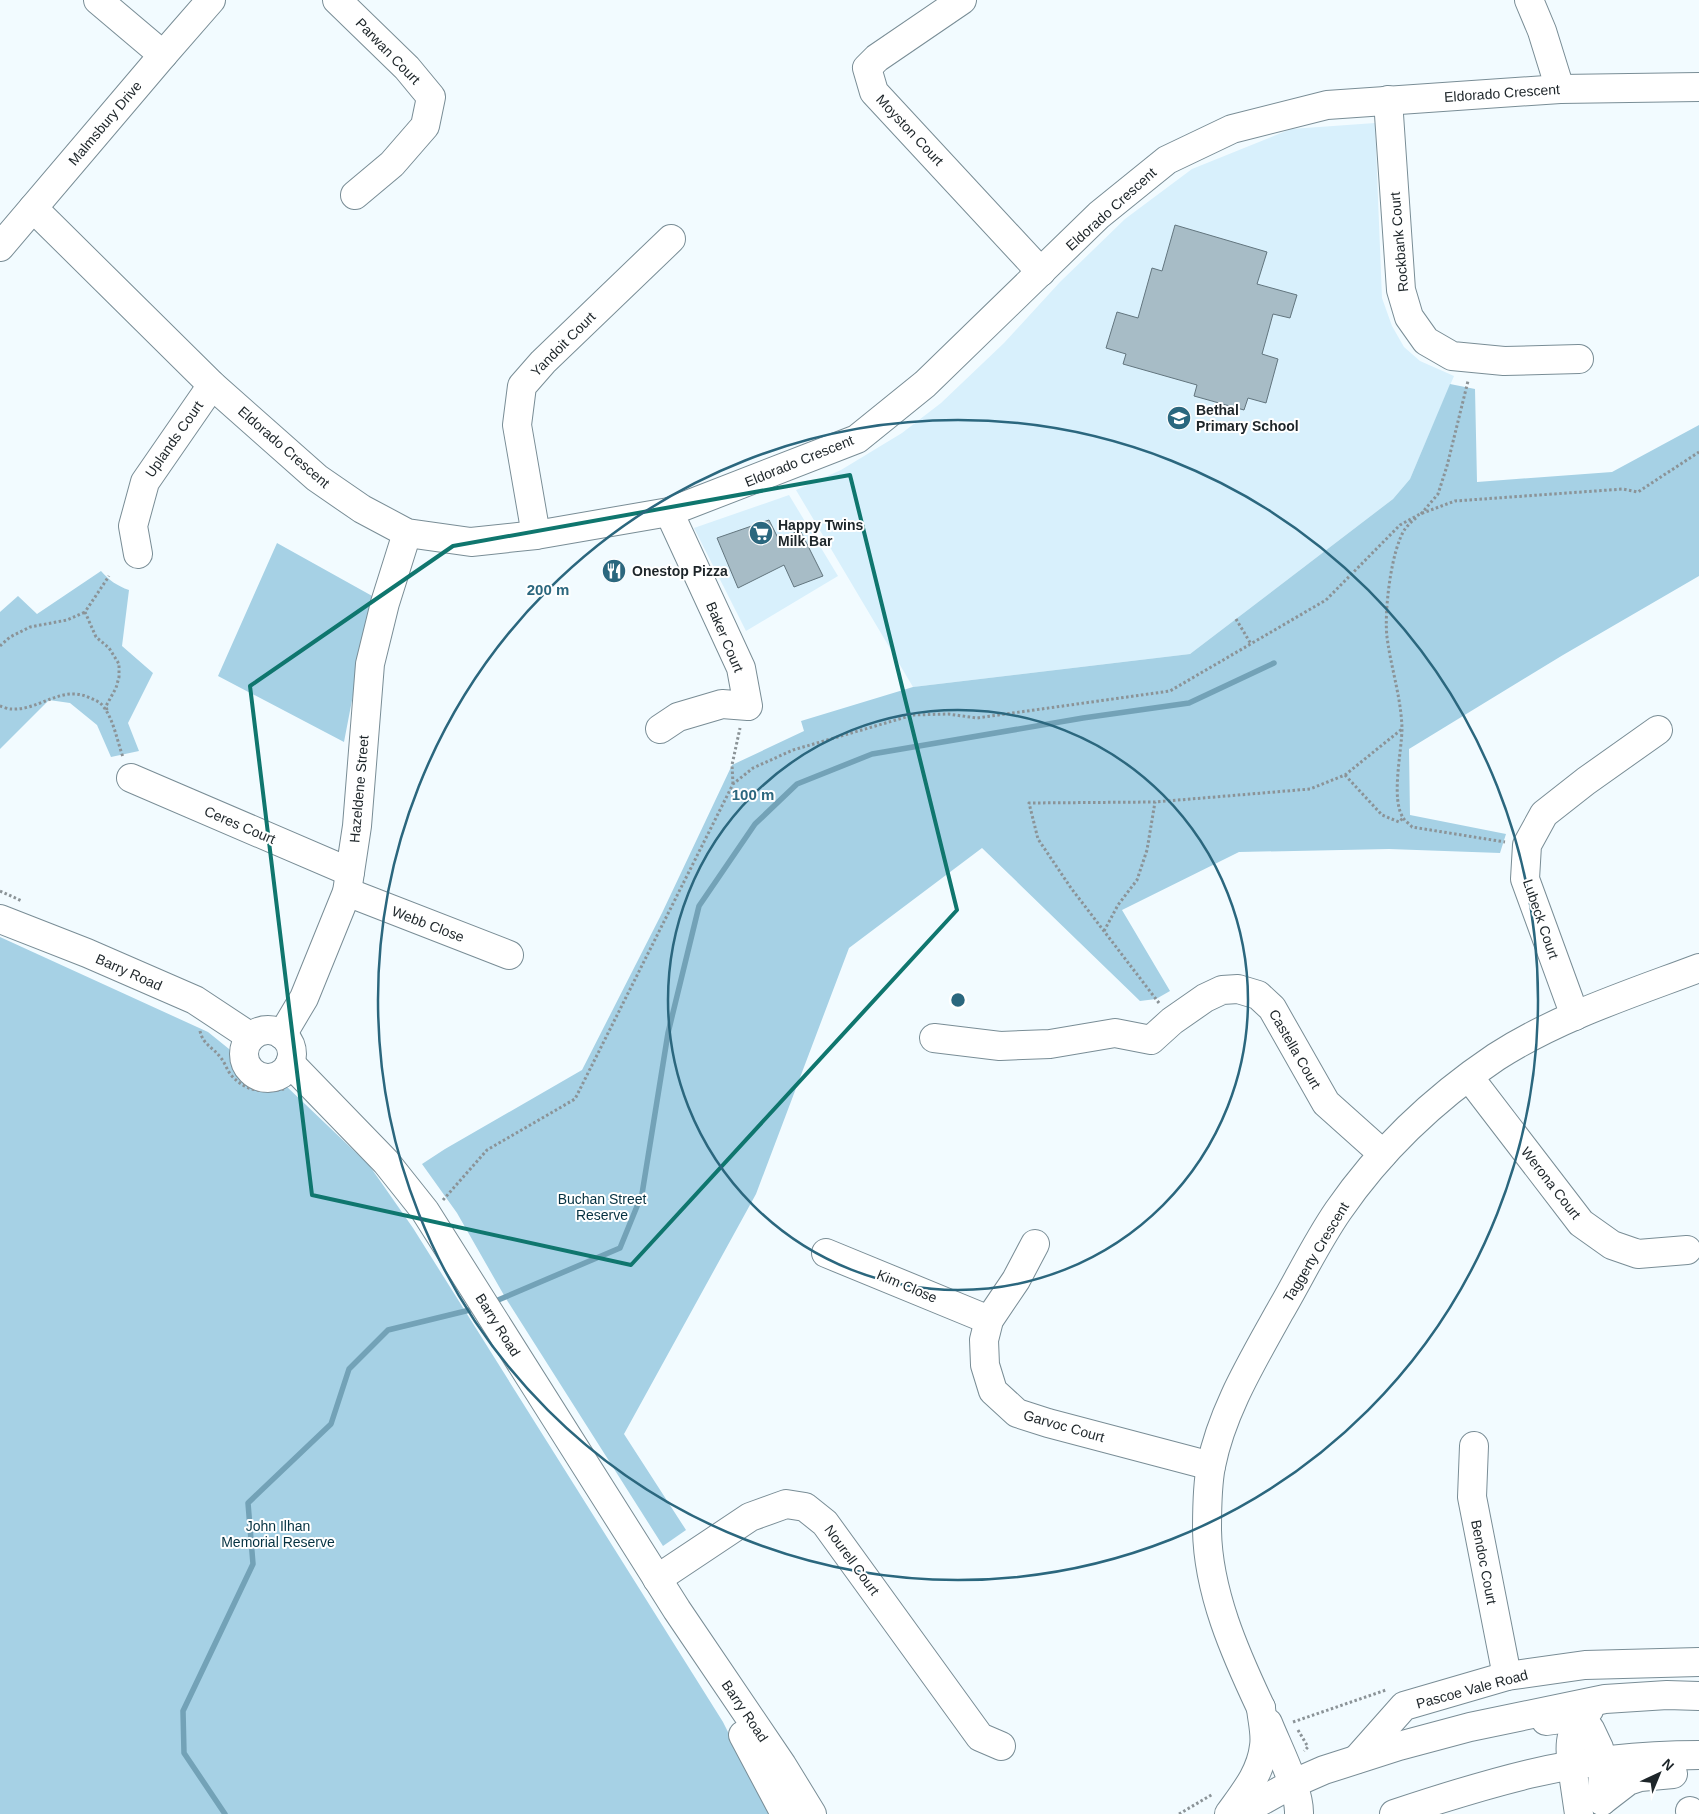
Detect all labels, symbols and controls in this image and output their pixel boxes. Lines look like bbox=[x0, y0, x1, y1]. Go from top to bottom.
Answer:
street label: Parwan Court bbox=[353, 15, 424, 87]
street label: Malmsbury Drive bbox=[65, 77, 145, 168]
street label: Eldorado Crescent bbox=[1444, 81, 1561, 105]
street label: Moyston Court bbox=[873, 91, 947, 169]
street label: Eldorado Crescent bbox=[1063, 164, 1160, 254]
street label: Rockbank Court bbox=[1387, 191, 1411, 293]
street label: Yandoit Court bbox=[527, 308, 599, 380]
street label: Uplands Court bbox=[142, 398, 206, 480]
place label: Bethal Primary School bbox=[1196, 402, 1299, 434]
street label: Eldorado Crescent bbox=[235, 403, 333, 491]
school or university icon: Bethal Primary School bbox=[1166, 405, 1192, 431]
street label: Eldorado Crescent bbox=[742, 432, 856, 490]
place label: Happy Twins Milk Bar bbox=[778, 517, 864, 549]
supermarket icon: Happy Twins Milk Bar bbox=[748, 520, 774, 546]
restaurant icon: Onestop Pizza bbox=[601, 558, 627, 584]
place label: Onestop Pizza bbox=[632, 563, 728, 579]
text: 200 m bbox=[527, 581, 569, 598]
street label: Baker Court bbox=[703, 599, 747, 675]
street label: Hazeldene Street bbox=[346, 734, 372, 844]
text: 100 m bbox=[732, 786, 774, 803]
street label: Ceres Court bbox=[202, 803, 278, 847]
street label: Lubeck Court bbox=[1520, 877, 1562, 961]
street label: Webb Close bbox=[390, 903, 467, 945]
street label: Barry Road bbox=[93, 950, 165, 994]
centre of rings bbox=[949, 991, 967, 1009]
street label: Castella Court bbox=[1266, 1007, 1324, 1092]
street label: Werona Court bbox=[1518, 1144, 1584, 1222]
park label: Buchan Street Reserve bbox=[558, 1191, 646, 1223]
street label: Taggerty Crescent bbox=[1280, 1199, 1352, 1305]
street label: Kim Close bbox=[875, 1266, 940, 1306]
street label: Barry Road bbox=[472, 1291, 524, 1359]
street label: Garvoc Court bbox=[1022, 1407, 1106, 1445]
park label: John Ilhan Memorial Reserve bbox=[221, 1518, 335, 1550]
street label: Bendoc Court bbox=[1468, 1518, 1500, 1606]
street label: Nourell Court bbox=[821, 1522, 883, 1598]
street label: Pascoe Vale Road bbox=[1414, 1666, 1530, 1712]
street label: Barry Road bbox=[719, 1677, 771, 1745]
north arrow bbox=[1634, 1749, 1684, 1799]
text: N bbox=[1659, 1755, 1677, 1774]

